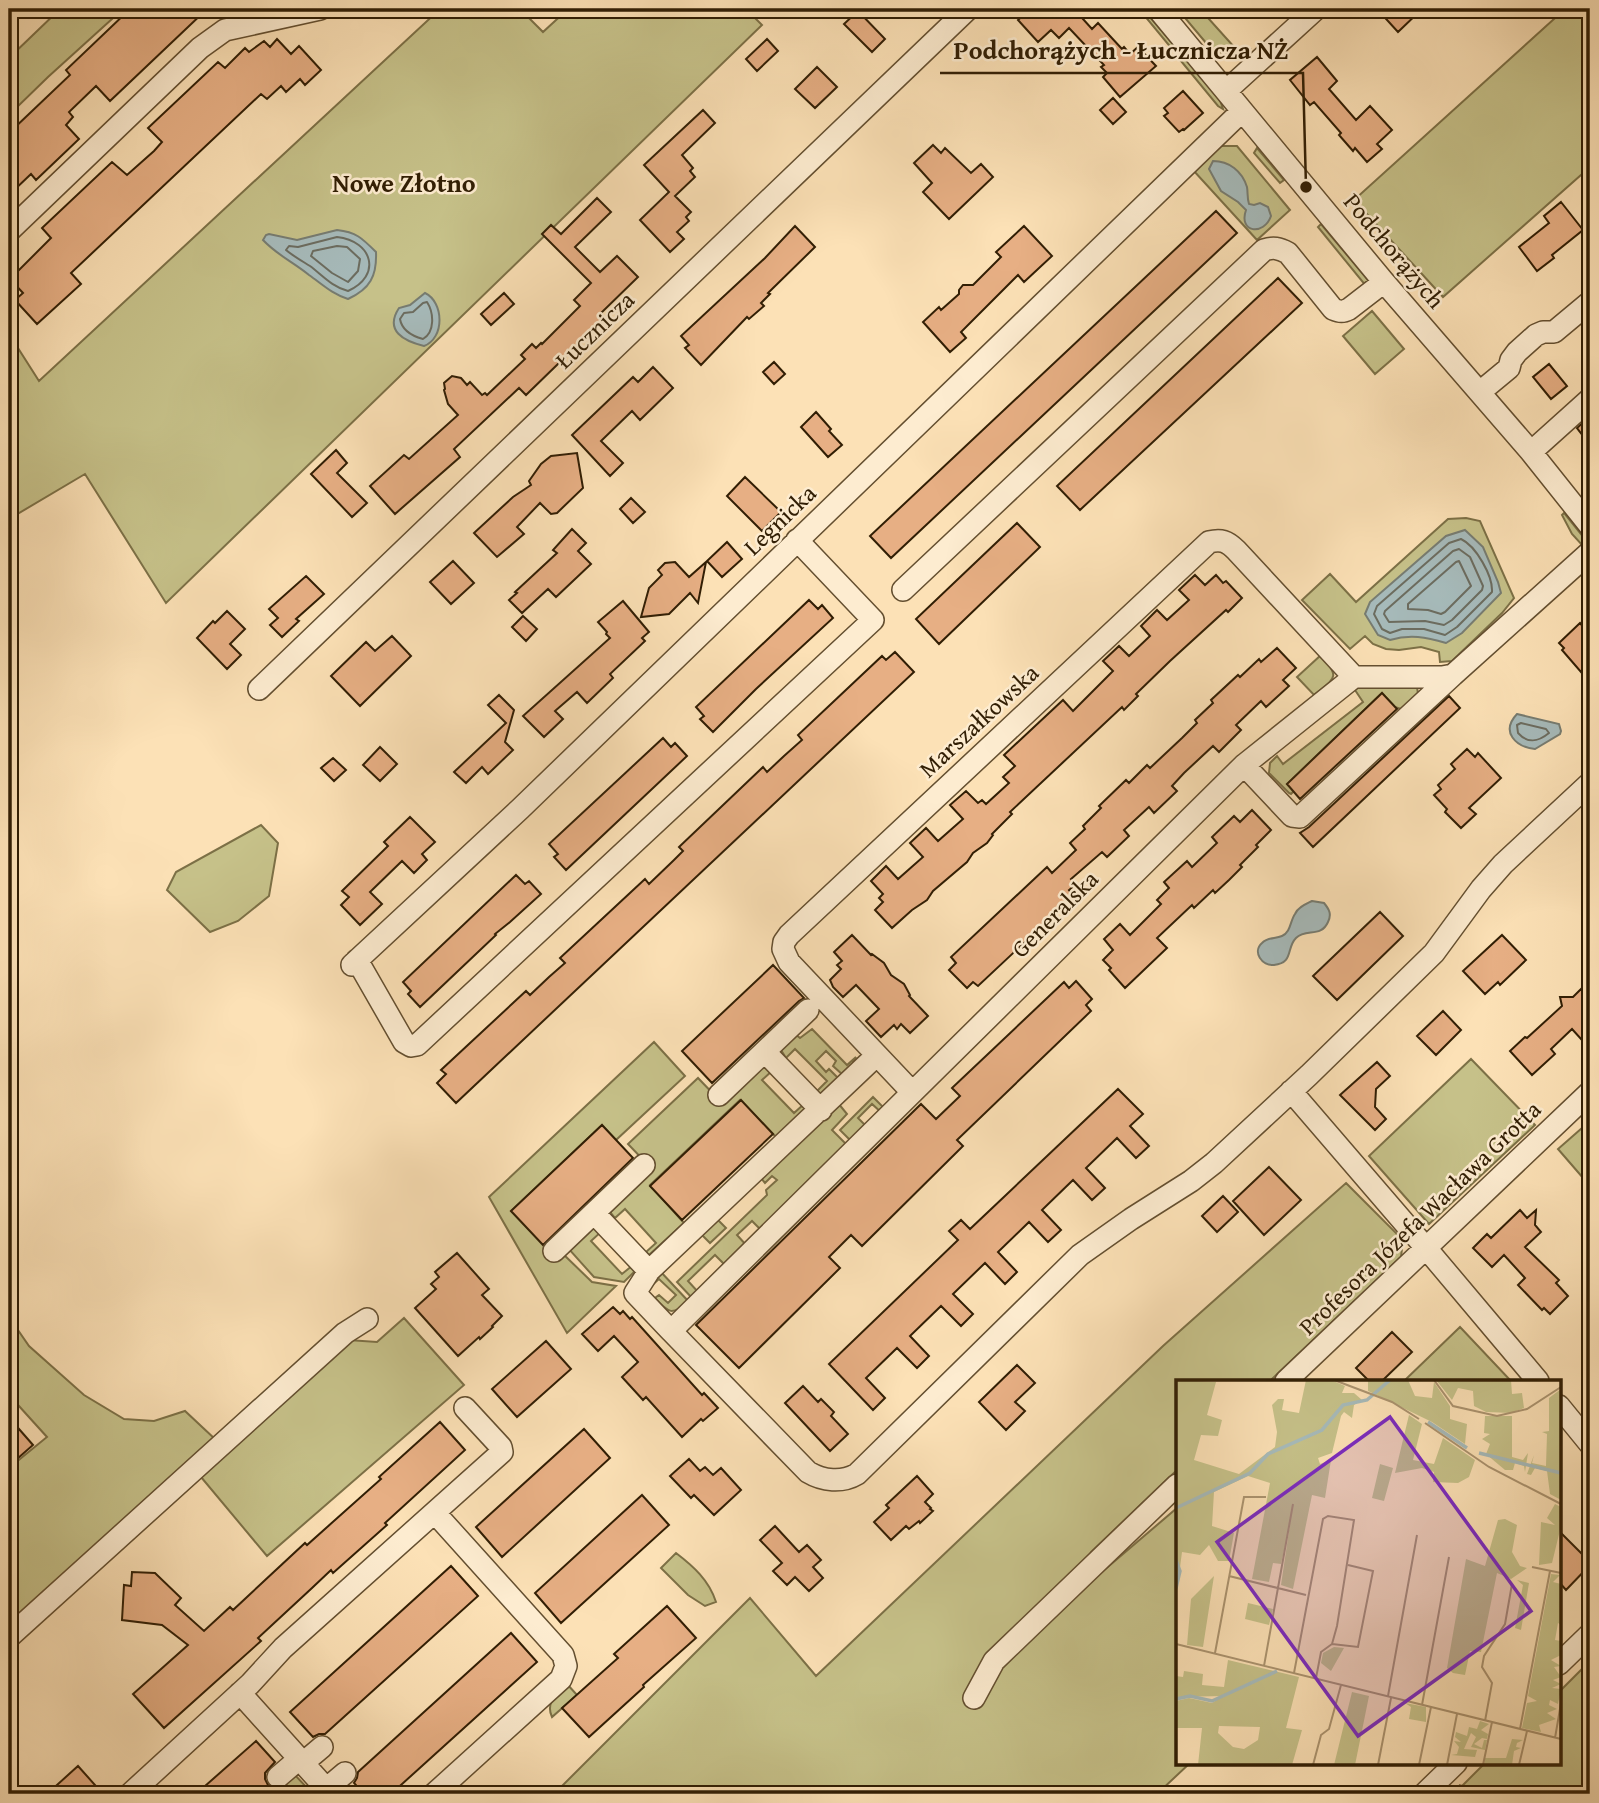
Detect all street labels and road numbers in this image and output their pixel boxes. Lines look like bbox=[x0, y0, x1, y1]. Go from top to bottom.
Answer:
street label: Podchorążych bbox=[1336, 185, 1454, 316]
street label: Łucznicza bbox=[547, 282, 643, 376]
street label: Legnicka bbox=[736, 476, 824, 563]
street label: Marszałkowska bbox=[911, 655, 1047, 786]
street label: Generalska bbox=[1003, 862, 1107, 965]
street label: Profesora Józefa Wacława Grotta bbox=[1291, 1092, 1549, 1343]

